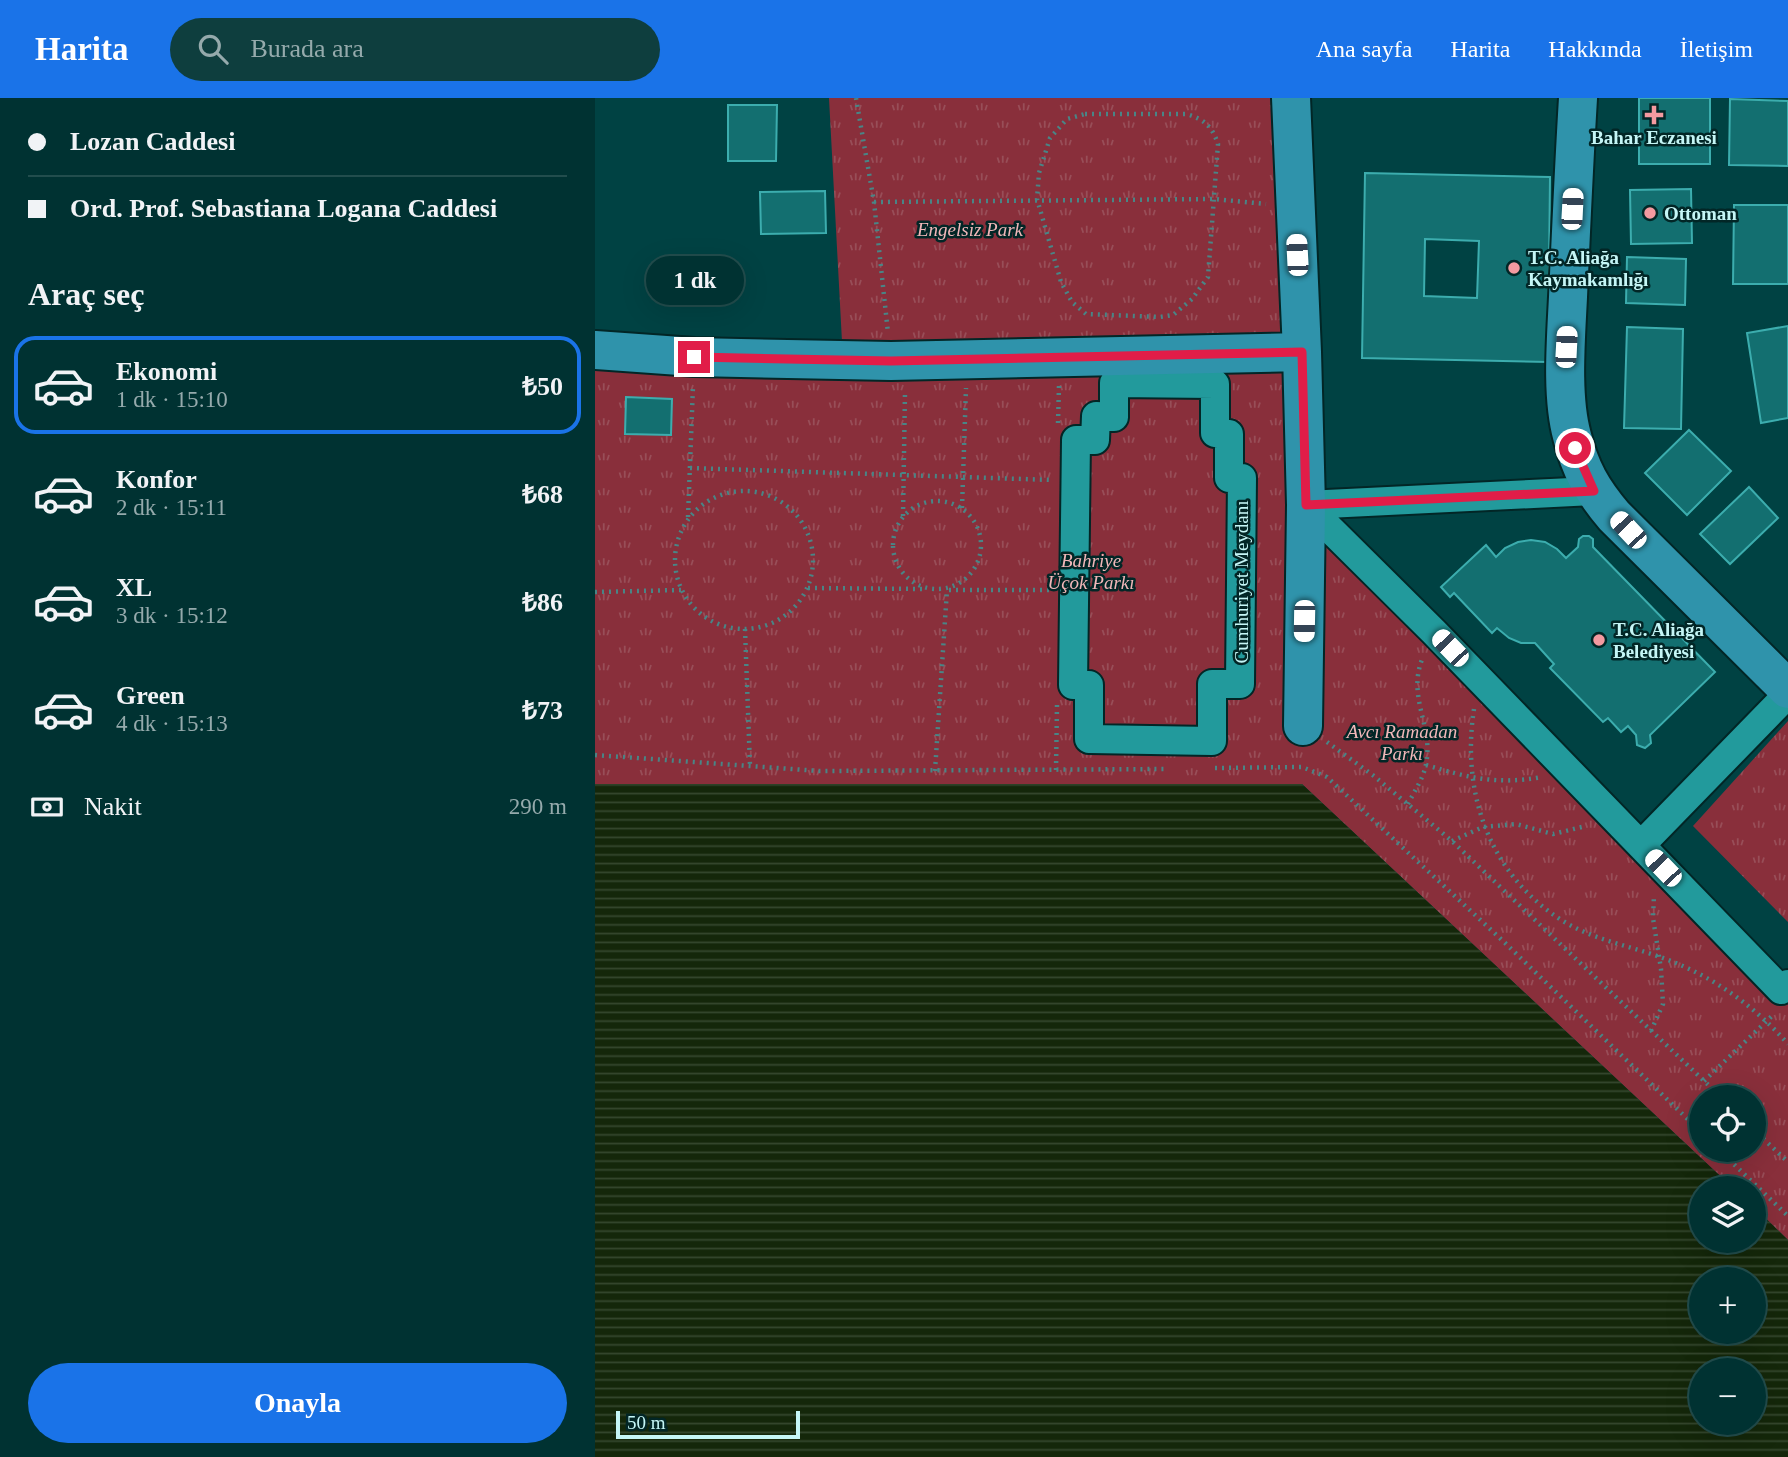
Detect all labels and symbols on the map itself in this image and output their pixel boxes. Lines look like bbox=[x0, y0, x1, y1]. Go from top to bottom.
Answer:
marker: Bahar Eczanesi bbox=[1646, 107, 1662, 123]
place label: Bahar Eczanesi bbox=[1591, 127, 1717, 148]
car bbox=[1561, 187, 1584, 231]
place label: Ottoman bbox=[1664, 203, 1737, 224]
marker: Ottoman bbox=[1642, 205, 1658, 221]
park label: Engelsiz Park bbox=[916, 219, 1024, 240]
car bbox=[1286, 233, 1309, 277]
place label: T.C. Aliağa Kaymakamlığı bbox=[1528, 247, 1648, 290]
callout: 1 dk bbox=[645, 256, 743, 304]
marker: T.C. Aliağa Kaymakamlığı bbox=[1506, 260, 1522, 276]
car bbox=[1555, 325, 1578, 369]
route end bbox=[678, 341, 710, 373]
route start bbox=[1559, 432, 1591, 464]
street label: Cumhuriyet Meydanı bbox=[1231, 500, 1252, 664]
car bbox=[1606, 507, 1651, 553]
park label: Bahriye Üçok Parkı bbox=[1047, 550, 1135, 593]
car bbox=[1294, 600, 1315, 642]
place label: T.C. Aliağa Belediyesi bbox=[1613, 619, 1704, 662]
car bbox=[1428, 626, 1473, 670]
marker: T.C. Aliağa Belediyesi bbox=[1591, 632, 1607, 648]
park label: Avcı Ramadan Parkı bbox=[1345, 721, 1457, 764]
car bbox=[1641, 846, 1686, 890]
scale bar bbox=[616, 1408, 800, 1440]

